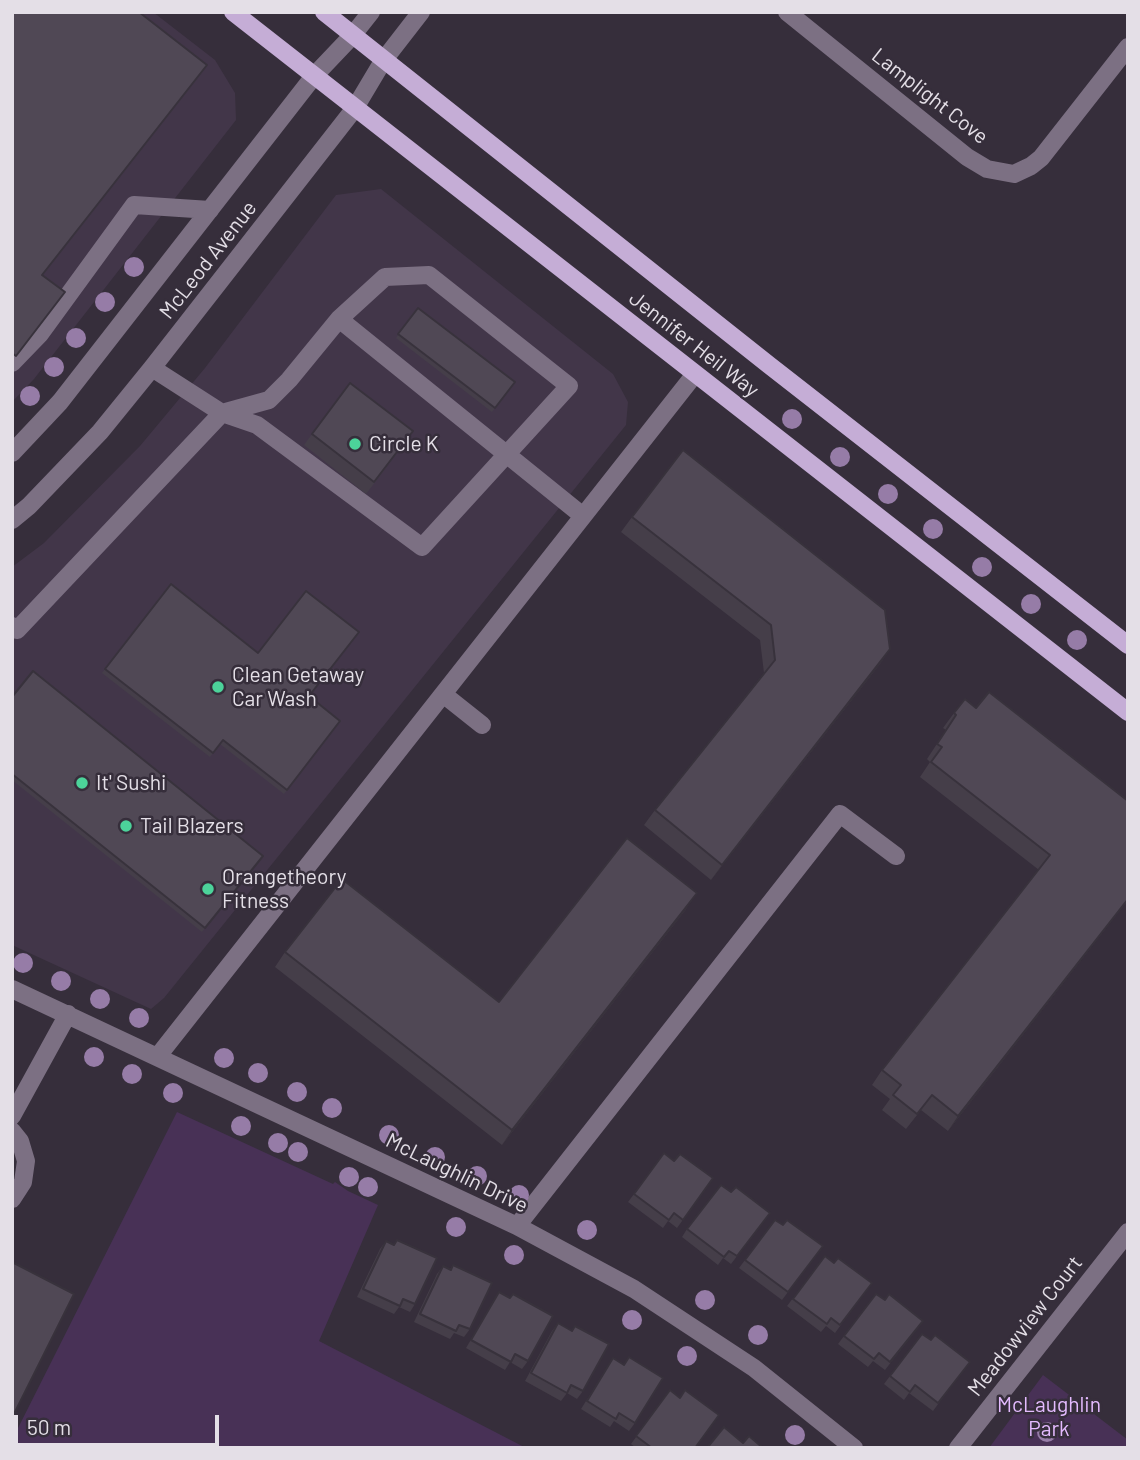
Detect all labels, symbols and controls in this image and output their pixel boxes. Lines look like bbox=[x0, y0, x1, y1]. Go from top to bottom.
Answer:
street label: Lamplight Cove bbox=[867, 43, 993, 149]
street label: McLeod Avenue bbox=[154, 196, 262, 324]
street label: Jennifer Heil Way bbox=[624, 285, 764, 403]
place label: Circle K bbox=[369, 431, 439, 457]
marker: Circle K bbox=[347, 436, 363, 452]
place label: Clean Getaway Car Wash bbox=[232, 662, 364, 712]
marker: Clean Getaway Car Wash bbox=[210, 679, 226, 695]
place label: It' Sushi bbox=[96, 770, 166, 796]
marker: It' Sushi bbox=[74, 775, 90, 791]
place label: Tail Blazers bbox=[140, 813, 244, 839]
marker: Tail Blazers bbox=[118, 818, 134, 834]
place label: Orangetheory Fitness bbox=[222, 864, 346, 914]
marker: Orangetheory Fitness bbox=[200, 881, 216, 897]
street label: McLaughlin Drive bbox=[382, 1128, 532, 1218]
street label: Meadowview Court bbox=[962, 1251, 1088, 1401]
park label: McLaughlin Park bbox=[997, 1392, 1101, 1442]
scale bar bbox=[18, 1400, 222, 1444]
text: 50 m bbox=[27, 1414, 71, 1439]

